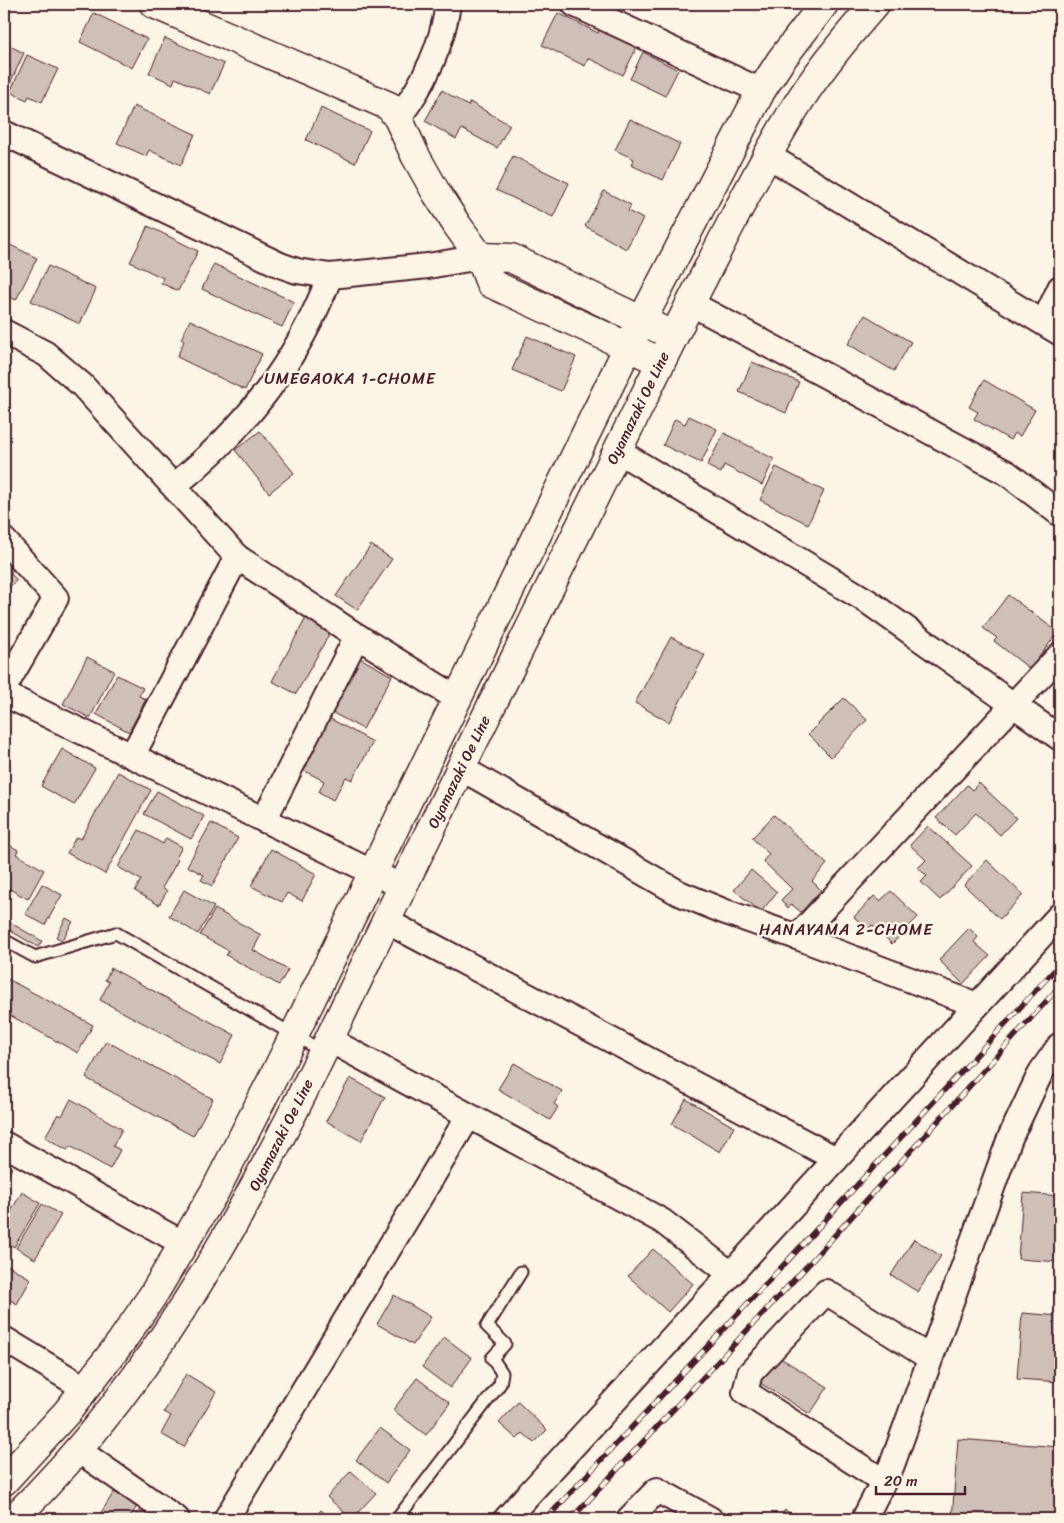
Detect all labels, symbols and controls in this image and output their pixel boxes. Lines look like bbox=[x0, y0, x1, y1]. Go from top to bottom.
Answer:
street label: Oyamazaki Oe Line bbox=[599, 347, 677, 469]
district label: UMEGAOKA 1-CHOME bbox=[264, 364, 436, 393]
street label: Oyamazaki Oe Line bbox=[420, 711, 498, 833]
district label: HANAYAMA 2-CHOME bbox=[759, 915, 933, 944]
street label: Oyamazaki Oe Line bbox=[242, 1074, 321, 1196]
scale bar bbox=[876, 1463, 965, 1495]
text: 20 m bbox=[884, 1468, 918, 1494]

